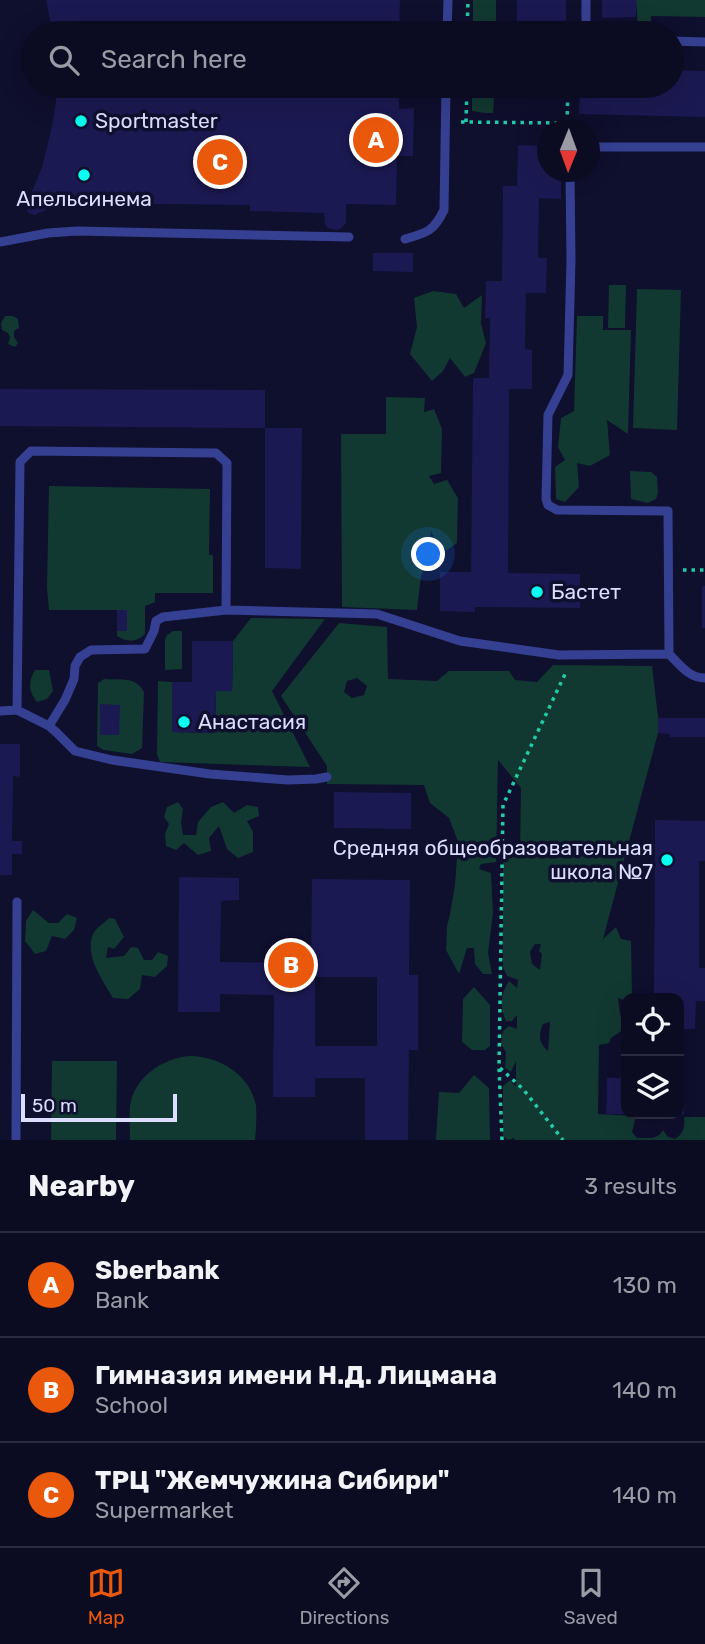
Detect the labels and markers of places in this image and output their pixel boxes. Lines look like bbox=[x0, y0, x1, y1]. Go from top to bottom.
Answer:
place label: Sportmaster bbox=[95, 108, 218, 133]
marker: Sportmaster bbox=[73, 113, 89, 129]
pin: A bbox=[353, 114, 399, 166]
pin: C bbox=[197, 136, 243, 188]
marker: Апельсинема bbox=[76, 167, 92, 183]
place label: Апельсинема bbox=[16, 186, 152, 211]
place label: Бастет bbox=[551, 579, 621, 604]
marker: Бастет bbox=[529, 584, 545, 600]
place label: Анастасия bbox=[198, 709, 306, 734]
marker: Анастасия bbox=[176, 714, 192, 730]
place label: Средняя общеобразовательная школа №7 bbox=[333, 835, 653, 884]
marker: Средняя общеобразовательная школа №7 bbox=[659, 852, 675, 868]
pin: B bbox=[268, 939, 314, 991]

